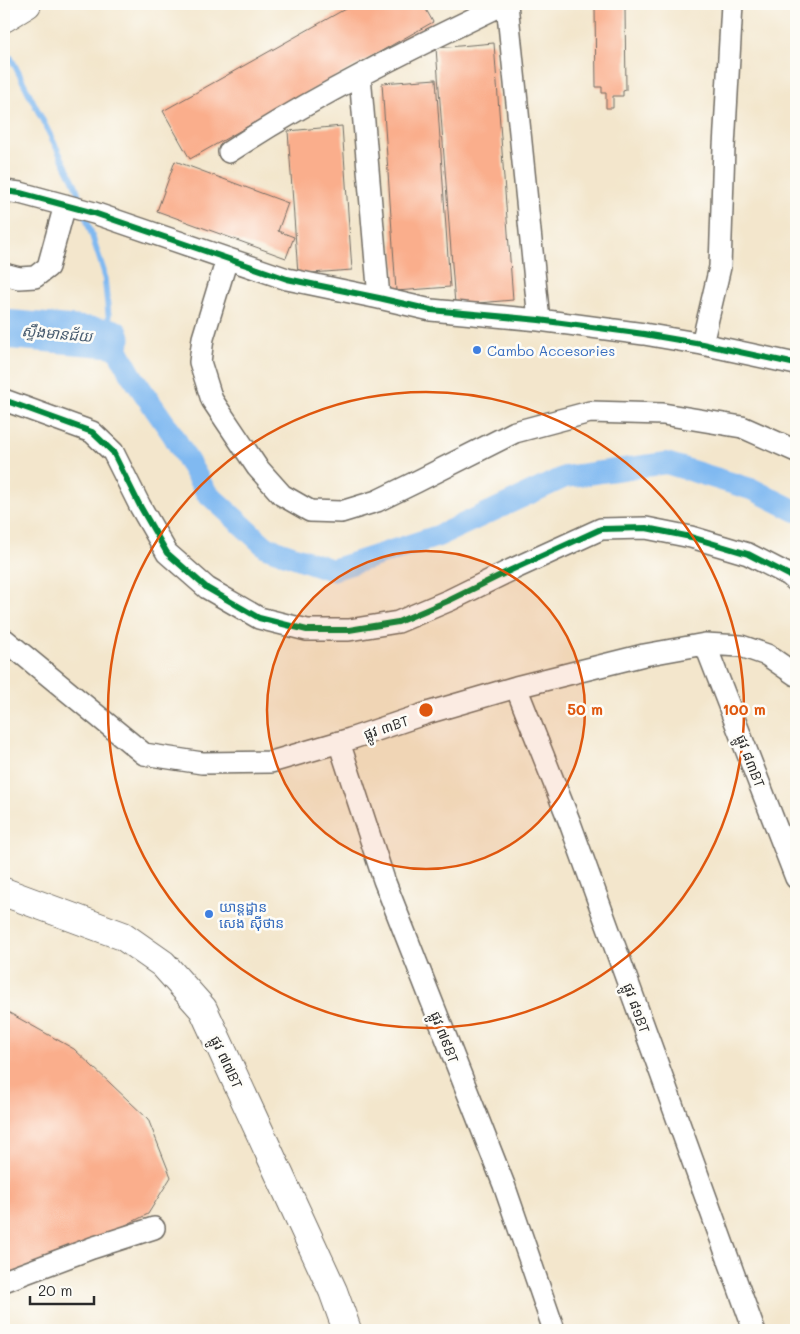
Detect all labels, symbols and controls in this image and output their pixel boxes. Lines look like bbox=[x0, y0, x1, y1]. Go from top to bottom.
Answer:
water label: ស្ទឹងមានជ័យ bbox=[21, 320, 95, 347]
place label: Cambo Accesories bbox=[487, 341, 615, 360]
marker: Cambo Accesories bbox=[471, 344, 483, 356]
text: 50 m bbox=[567, 699, 603, 719]
text: 100 m bbox=[722, 699, 766, 719]
centre of rings bbox=[417, 701, 435, 719]
street label: ផ្លូវ ៣BT bbox=[361, 710, 412, 747]
street label: ផ្លូវ ៨៣BT bbox=[729, 732, 770, 792]
place label: យាន្ដដ្ឋាន សេង ស៊ីថាន bbox=[219, 897, 284, 932]
marker: យាន្ដដ្ឋាន សេង ស៊ីថាន bbox=[203, 908, 215, 920]
street label: ផ្លូវ ៨១BT bbox=[616, 980, 655, 1037]
street label: ផ្លូវ ៧៩BT bbox=[423, 1008, 464, 1067]
street label: ផ្លូវ ៧៧BT bbox=[204, 1032, 248, 1093]
scale bar bbox=[30, 1274, 94, 1306]
text: 20 m bbox=[38, 1280, 72, 1300]

